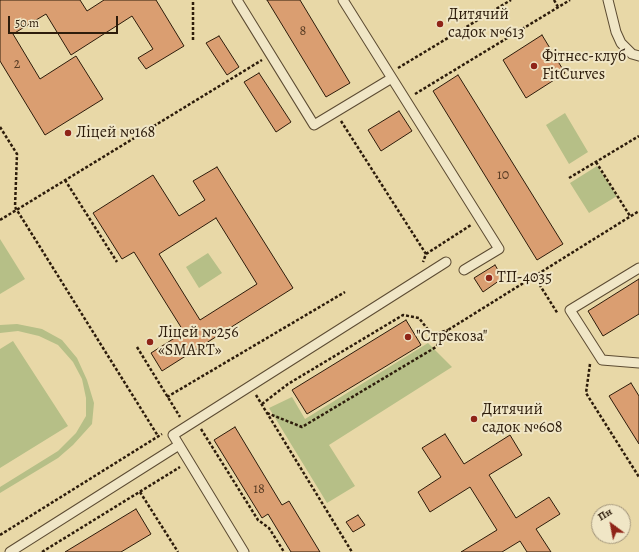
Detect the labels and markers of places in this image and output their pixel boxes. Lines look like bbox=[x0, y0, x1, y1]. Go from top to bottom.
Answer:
place label: Дитячий садок №613 bbox=[448, 5, 524, 43]
marker: Дитячий садок №613 bbox=[435, 19, 445, 29]
place label: Фітнес-клуб FitCurves bbox=[542, 47, 626, 85]
marker: Фітнес-клуб FitCurves bbox=[529, 61, 539, 71]
place label: Ліцей №168 bbox=[76, 123, 155, 143]
marker: Ліцей №168 bbox=[63, 128, 73, 138]
place label: ТП-4035 bbox=[497, 268, 552, 288]
marker: ТП-4035 bbox=[484, 273, 494, 283]
place label: Ліцей №256 «SMART» bbox=[158, 323, 239, 361]
place label: "Стрекоза" bbox=[416, 327, 487, 347]
marker: "Стрекоза" bbox=[403, 332, 413, 342]
marker: Ліцей №256 «SMART» bbox=[145, 337, 155, 347]
place label: Дитячий садок №608 bbox=[482, 400, 562, 438]
marker: Дитячий садок №608 bbox=[469, 414, 479, 424]

